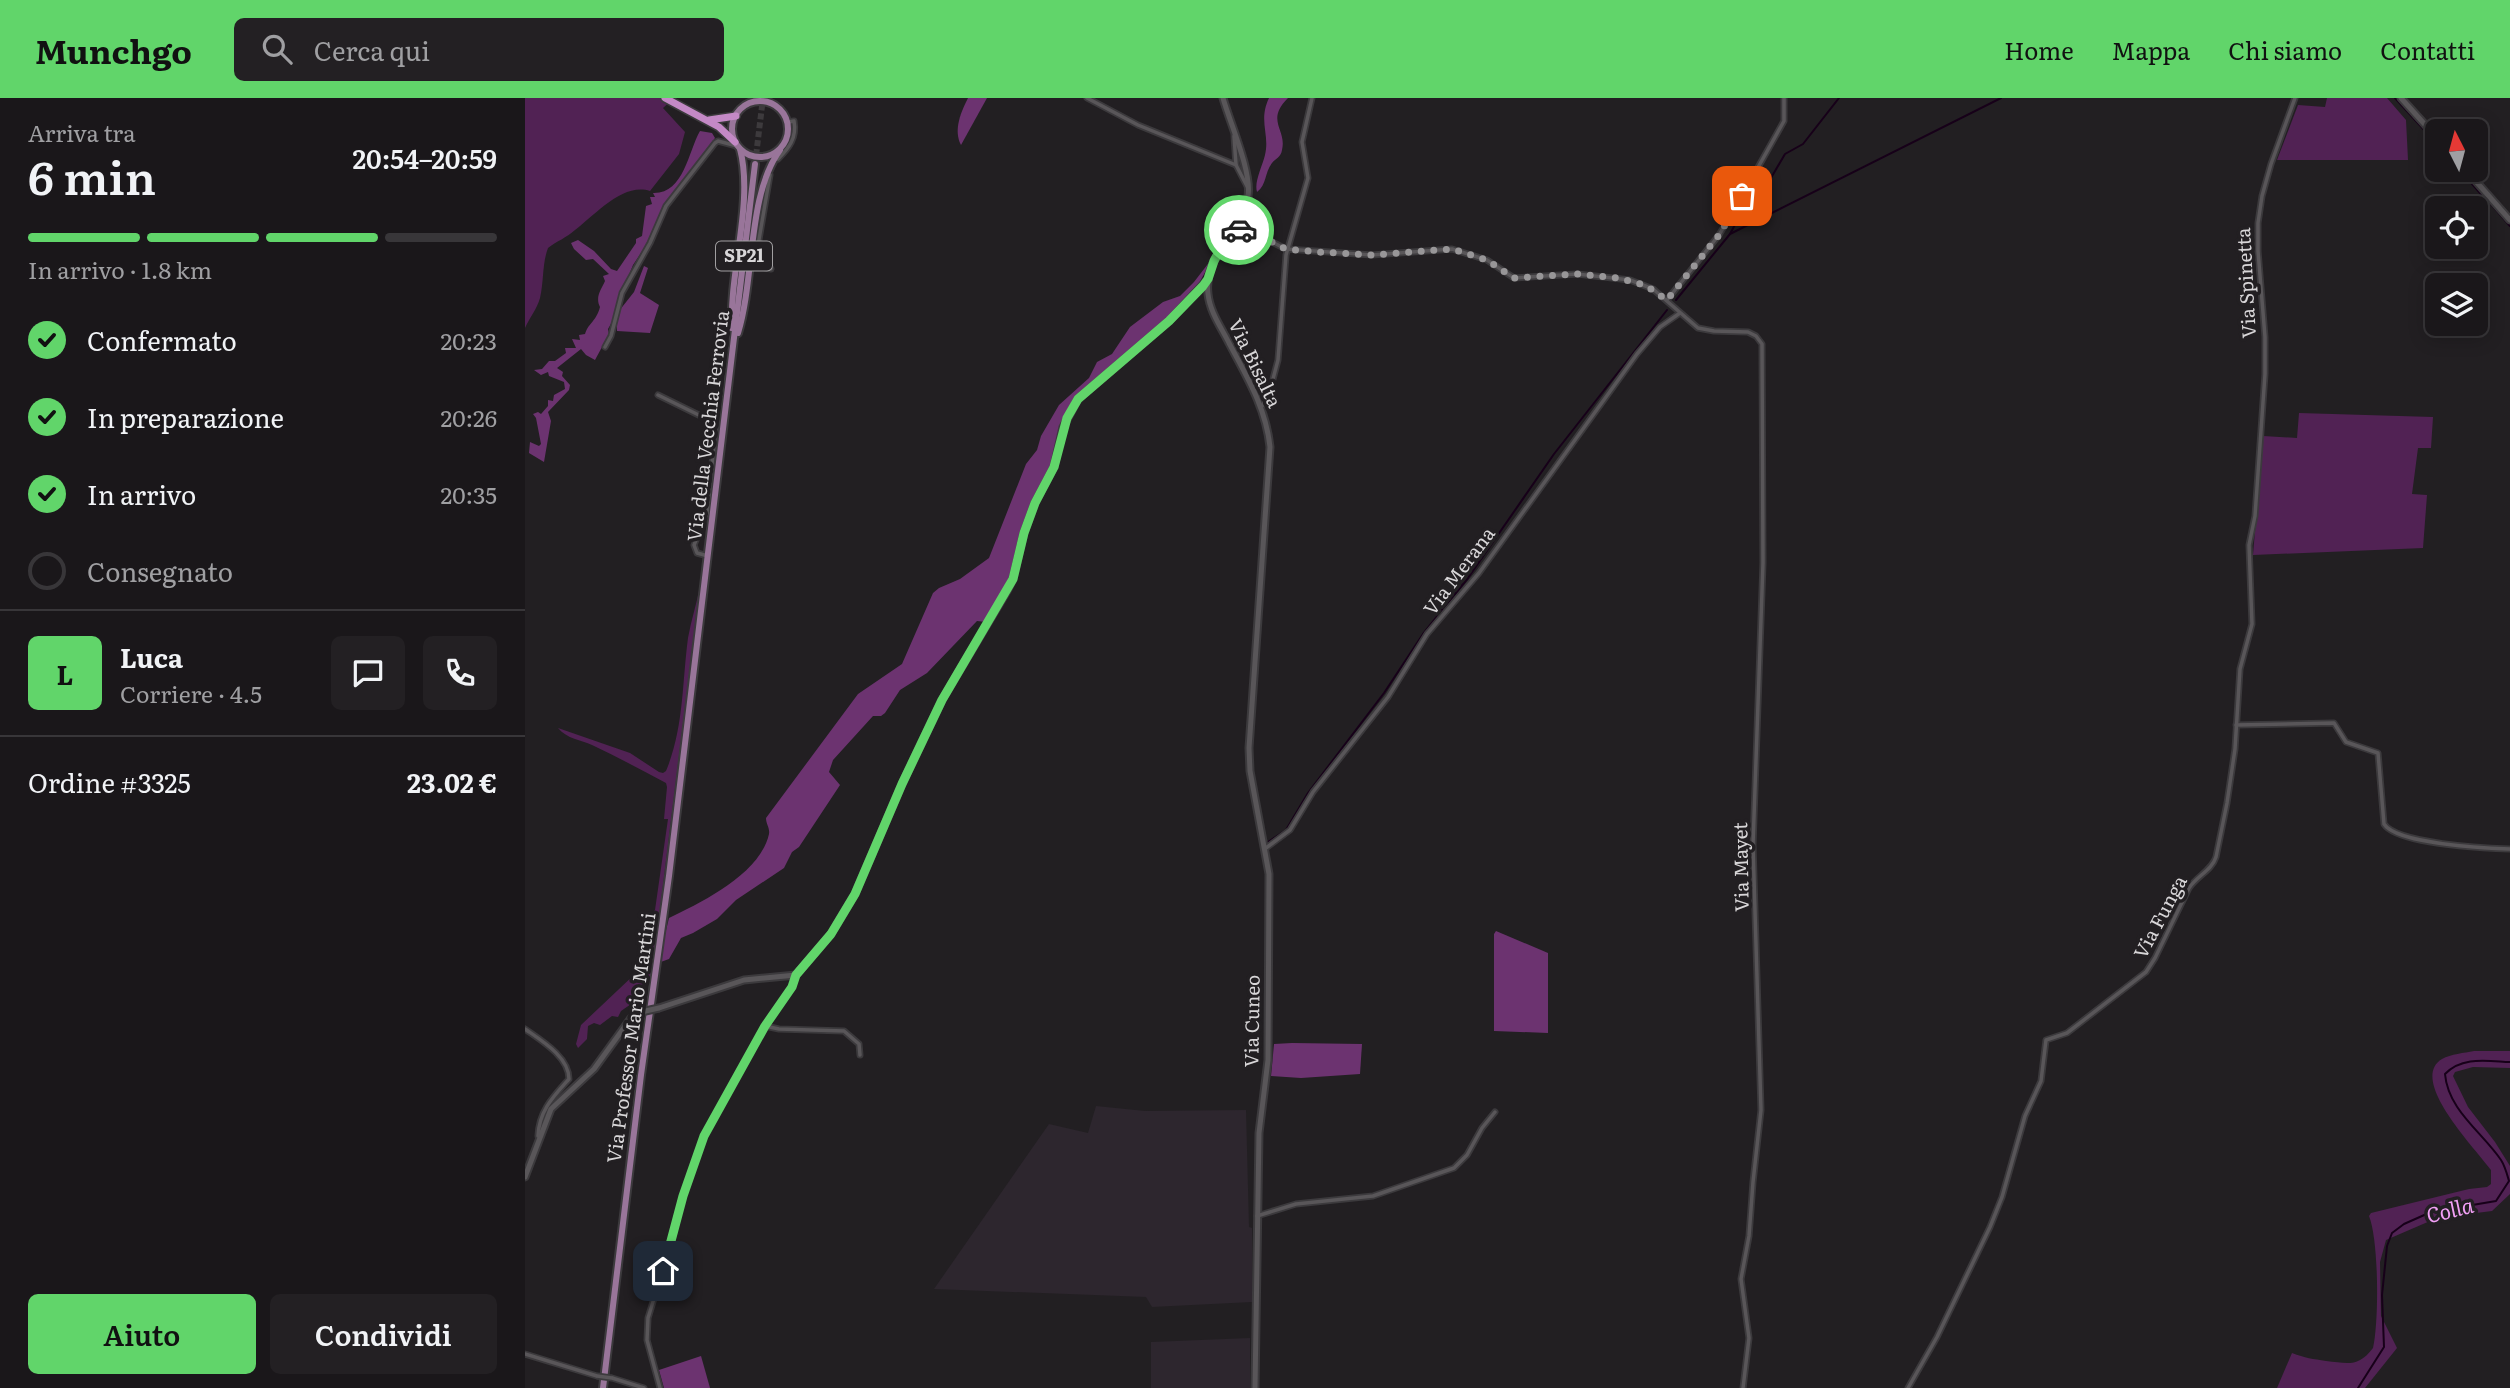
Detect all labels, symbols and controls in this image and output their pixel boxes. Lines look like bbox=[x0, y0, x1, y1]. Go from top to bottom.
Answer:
search box bbox=[234, 18, 724, 81]
text: Munchgo bbox=[35, 25, 192, 74]
icon: search bbox=[258, 30, 296, 68]
text: Cerca qui bbox=[314, 30, 430, 69]
text: Home bbox=[2004, 32, 2074, 67]
text: Mappa bbox=[2112, 32, 2190, 67]
text: Chi siamo bbox=[2228, 32, 2342, 67]
text: Contatti bbox=[2380, 32, 2475, 67]
text: Arriva tra bbox=[28, 115, 136, 149]
north arrow bbox=[2425, 119, 2489, 182]
map controls bbox=[2425, 119, 2488, 336]
text: 20:54–20:59 bbox=[352, 138, 497, 177]
text: 6 min bbox=[28, 141, 156, 209]
pin bbox=[1712, 166, 1772, 226]
icon: bag bbox=[1723, 177, 1761, 215]
courier bbox=[1204, 195, 1274, 265]
button: locate bbox=[2425, 196, 2488, 259]
icon: car bbox=[1220, 211, 1258, 249]
street label: Via Spinetta bbox=[2228, 226, 2262, 339]
road number: SP21 bbox=[716, 242, 772, 271]
text: In arrivo · 1.8 km bbox=[28, 252, 212, 286]
button: layers bbox=[2425, 273, 2488, 336]
street label: Via della Vecchia Ferrovia bbox=[679, 308, 735, 543]
street label: Via Bisalta bbox=[1222, 313, 1290, 412]
text: Confermato bbox=[87, 320, 237, 359]
icon: check bbox=[28, 321, 66, 359]
text: 20:23 bbox=[440, 323, 497, 357]
text: In preparazione bbox=[87, 397, 284, 436]
icon: check bbox=[28, 398, 66, 436]
text: 20:26 bbox=[441, 400, 497, 434]
text: In arrivo bbox=[87, 474, 196, 513]
icon: check bbox=[28, 475, 66, 513]
text: 20:35 bbox=[441, 477, 497, 511]
street label: Via Merana bbox=[1416, 520, 1501, 620]
text: Consegnato bbox=[87, 551, 233, 590]
button: chat bbox=[331, 636, 405, 710]
button: phone bbox=[423, 636, 497, 710]
text: Luca bbox=[120, 637, 183, 676]
text: L bbox=[57, 654, 73, 693]
text: Corriere · 4.5 bbox=[120, 676, 262, 710]
text: Ordine #3325 bbox=[28, 762, 191, 801]
text: 23.02 € bbox=[407, 762, 497, 801]
street label: Via Mayet bbox=[1725, 822, 1755, 912]
street label: Via Funga bbox=[2125, 869, 2193, 963]
street label: Via Professor Mario Martini bbox=[599, 911, 661, 1165]
street label: Via Cuneo bbox=[1236, 974, 1266, 1068]
water label: Colla bbox=[2423, 1188, 2476, 1229]
pin bbox=[633, 1241, 693, 1301]
icon: home bbox=[644, 1252, 682, 1290]
button: Aiuto bbox=[28, 1294, 256, 1374]
button: Condividi bbox=[270, 1294, 497, 1374]

